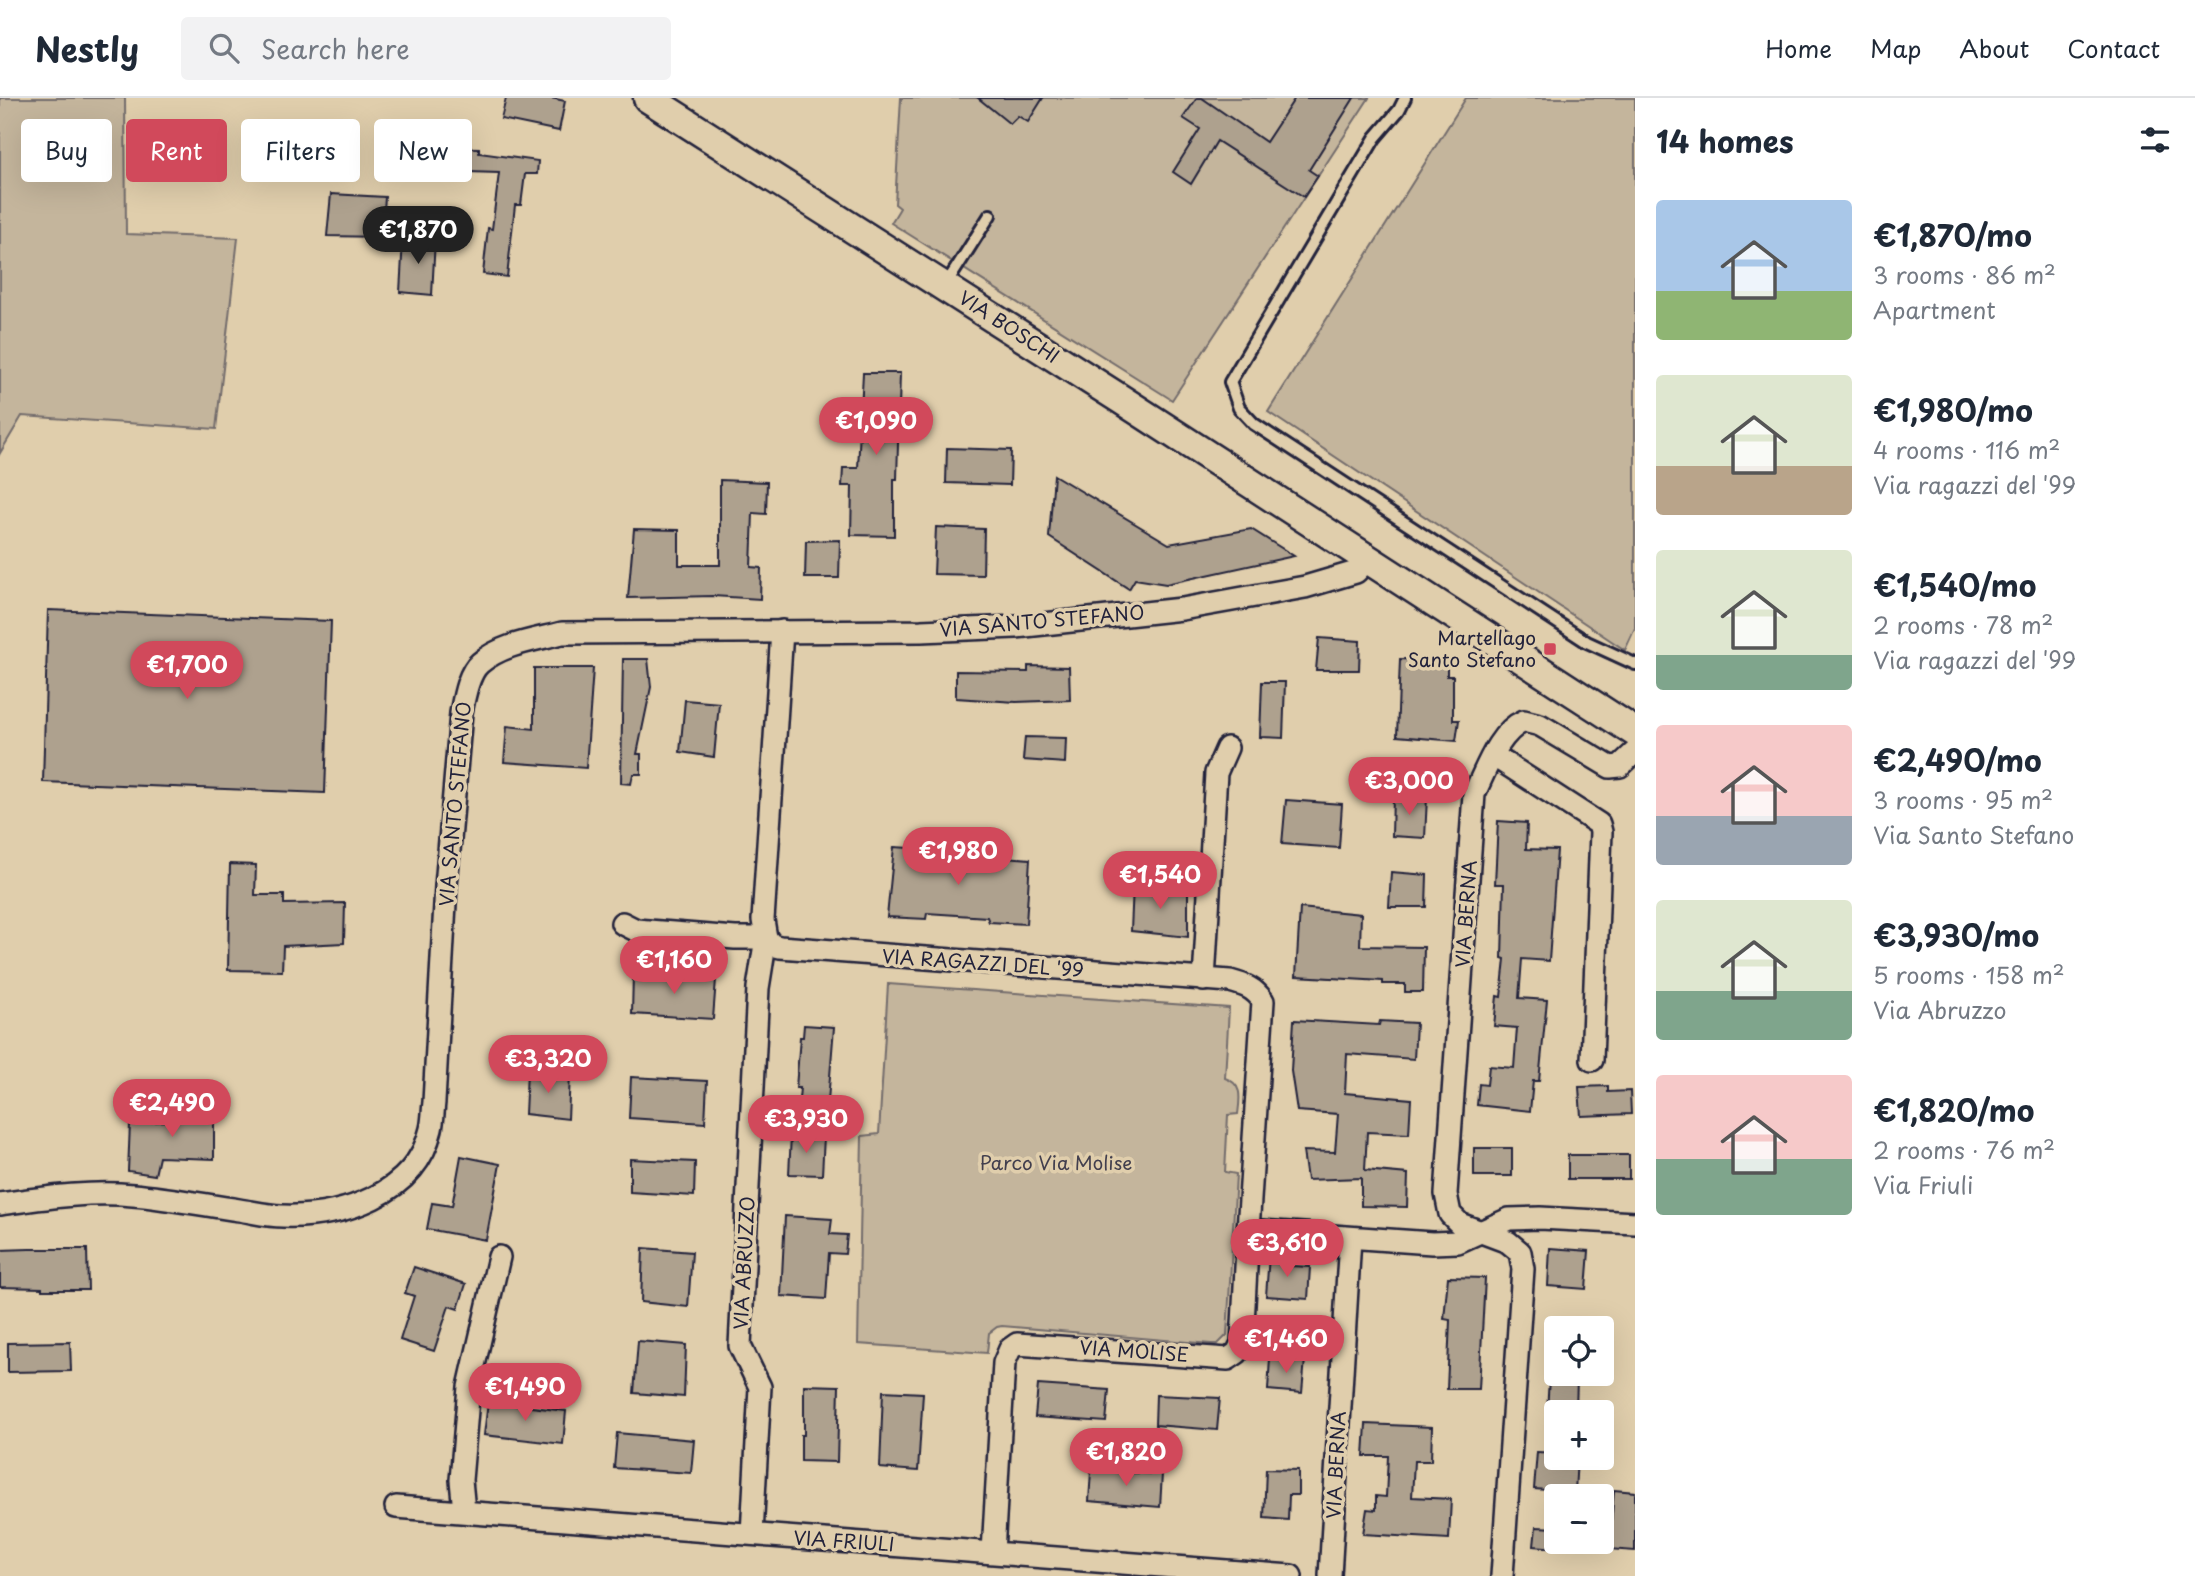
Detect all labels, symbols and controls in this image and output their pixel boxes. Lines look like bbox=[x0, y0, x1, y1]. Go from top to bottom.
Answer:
search box bbox=[181, 17, 671, 80]
text: Nestly bbox=[35, 23, 139, 73]
icon: search bbox=[205, 29, 243, 67]
text: Search here bbox=[261, 29, 410, 68]
text: Home bbox=[1765, 30, 1832, 66]
text: Map bbox=[1870, 30, 1921, 66]
text: About bbox=[1959, 30, 2029, 66]
text: Contact bbox=[2067, 30, 2160, 66]
text: 14 homes bbox=[1656, 118, 1794, 163]
chip: Buy bbox=[21, 119, 112, 182]
chip: Rent bbox=[126, 119, 227, 182]
chip: Filters bbox=[241, 119, 360, 182]
chip: New bbox=[374, 119, 472, 182]
icon: filters bbox=[2136, 121, 2174, 159]
pin: €1,870 bbox=[361, 206, 475, 266]
text: €1,870 bbox=[379, 211, 457, 246]
text: €1,870/mo bbox=[1873, 212, 2032, 257]
icon: home bbox=[1712, 228, 1796, 312]
text: 3 rooms · 86 m² bbox=[1873, 257, 2056, 292]
street label: VIA BOSCHI bbox=[954, 283, 1065, 369]
text: Apartment bbox=[1873, 292, 1996, 327]
text: €1,980/mo bbox=[1873, 387, 2033, 432]
pin: €1,090 bbox=[819, 398, 933, 457]
text: €1,090 bbox=[835, 402, 917, 437]
icon: home bbox=[1712, 403, 1796, 487]
text: 4 rooms · 116 m² bbox=[1873, 432, 2060, 467]
text: Via ragazzi del '99 bbox=[1873, 467, 2076, 502]
text: €1,540/mo bbox=[1873, 562, 2036, 607]
icon: home bbox=[1712, 578, 1796, 662]
street label: VIA SANTO STEFANO bbox=[938, 597, 1145, 643]
text: 2 rooms · 78 m² bbox=[1873, 607, 2053, 642]
place label: Martellago Santo Stefano bbox=[1408, 623, 1536, 673]
marker: Martellago Santo Stefano bbox=[1542, 641, 1558, 657]
pin: €1,700 bbox=[130, 642, 244, 701]
text: Via ragazzi del '99 bbox=[1873, 642, 2076, 677]
text: €1,700 bbox=[146, 646, 228, 681]
street label: VIA SANTO STEFANO bbox=[431, 700, 477, 907]
text: €2,490/mo bbox=[1873, 737, 2042, 782]
icon: home bbox=[1712, 753, 1796, 837]
pin: €3,000 bbox=[1352, 758, 1466, 817]
text: €3,000 bbox=[1364, 762, 1454, 797]
text: 3 rooms · 95 m² bbox=[1873, 782, 2053, 817]
text: Via Santo Stefano bbox=[1873, 817, 2074, 852]
pin: €1,980 bbox=[901, 828, 1015, 887]
text: €1,980 bbox=[918, 832, 998, 867]
pin: €1,540 bbox=[1103, 852, 1217, 911]
text: €1,540 bbox=[1119, 856, 1201, 891]
street label: VIA BERNA bbox=[1447, 859, 1483, 969]
text: €3,930/mo bbox=[1873, 912, 2039, 957]
icon: home bbox=[1712, 928, 1796, 1012]
pin: €1,160 bbox=[617, 936, 731, 996]
text: €1,160 bbox=[636, 941, 712, 976]
street label: VIA RAGAZZI DEL '99 bbox=[881, 941, 1085, 983]
text: 5 rooms · 158 m² bbox=[1873, 957, 2065, 992]
text: Via Abruzzo bbox=[1873, 992, 2007, 1027]
pin: €3,320 bbox=[491, 1035, 605, 1095]
text: €3,320 bbox=[504, 1040, 592, 1075]
pin: €2,490 bbox=[115, 1080, 229, 1139]
text: €2,490 bbox=[129, 1084, 215, 1119]
text: €1,820/mo bbox=[1873, 1087, 2034, 1132]
pin: €3,930 bbox=[749, 1096, 863, 1155]
text: €3,930 bbox=[764, 1100, 848, 1135]
icon: home bbox=[1712, 1103, 1796, 1187]
text: 2 rooms · 76 m² bbox=[1873, 1132, 2055, 1167]
park label: Parco Via Molise bbox=[980, 1148, 1132, 1176]
text: Via Friuli bbox=[1873, 1167, 1973, 1202]
street label: VIA ABRUZZO bbox=[726, 1196, 760, 1330]
pin: €3,610 bbox=[1230, 1220, 1344, 1279]
text: €3,610 bbox=[1247, 1224, 1327, 1259]
pin: €1,460 bbox=[1229, 1316, 1343, 1375]
map controls bbox=[1544, 1316, 1614, 1554]
button: locate bbox=[1544, 1316, 1614, 1386]
text: €1,460 bbox=[1244, 1320, 1328, 1355]
street label: VIA MOLISE bbox=[1078, 1332, 1190, 1368]
pin: €1,490 bbox=[468, 1364, 582, 1423]
text: €1,490 bbox=[484, 1368, 566, 1403]
button: + bbox=[1544, 1400, 1614, 1470]
street label: VIA BERNA bbox=[1318, 1410, 1352, 1519]
pin: €1,820 bbox=[1069, 1428, 1183, 1488]
text: €1,820 bbox=[1086, 1433, 1166, 1468]
button: − bbox=[1544, 1484, 1614, 1554]
street label: VIA FRIULI bbox=[792, 1522, 896, 1558]

